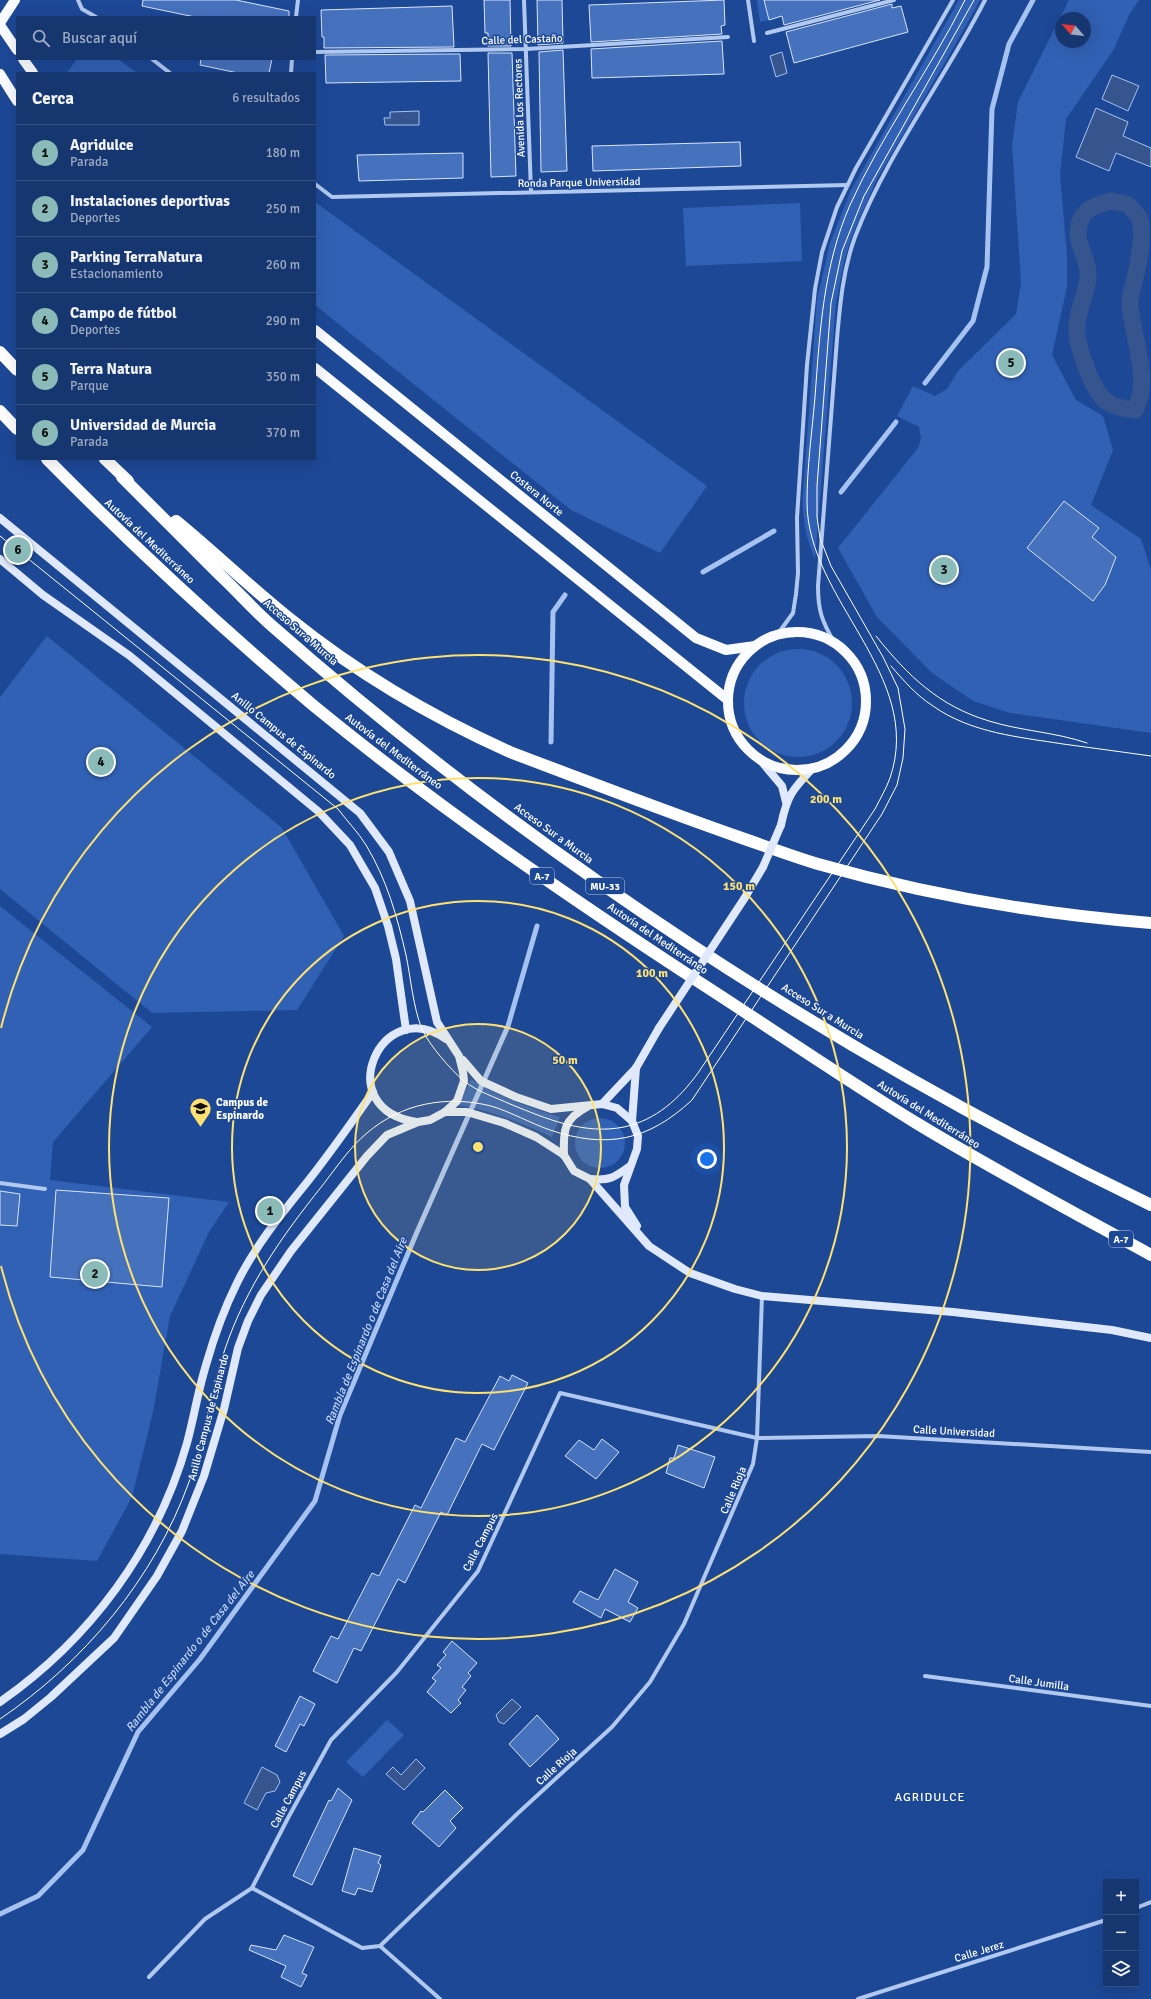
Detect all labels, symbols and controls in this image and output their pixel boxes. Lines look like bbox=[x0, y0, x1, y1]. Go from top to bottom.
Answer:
north arrow bbox=[1055, 12, 1091, 48]
search box bbox=[16, 16, 316, 60]
icon: search bbox=[30, 27, 52, 49]
text: Buscar aquí bbox=[62, 29, 137, 47]
street label: Calle del Castaño bbox=[481, 32, 563, 47]
street label: Avenida Los Rectores bbox=[511, 58, 528, 158]
text: Cerca bbox=[32, 88, 74, 109]
text: 6 resultados bbox=[232, 90, 300, 106]
text: Agridulce bbox=[70, 136, 134, 154]
text: 1 bbox=[41, 145, 49, 161]
text: 180 m bbox=[266, 145, 300, 161]
text: Parada bbox=[70, 154, 108, 170]
street label: Ronda Parque Universidad bbox=[517, 175, 641, 190]
text: Instalaciones deportivas bbox=[70, 192, 230, 210]
text: 2 bbox=[41, 201, 49, 217]
text: 250 m bbox=[266, 201, 300, 217]
text: Deportes bbox=[70, 210, 120, 226]
text: Parking TerraNatura bbox=[70, 248, 203, 266]
text: 3 bbox=[41, 257, 49, 273]
text: 260 m bbox=[266, 257, 300, 273]
text: Estacionamiento bbox=[70, 266, 163, 282]
text: Campo de fútbol bbox=[70, 304, 177, 322]
text: 4 bbox=[41, 313, 49, 329]
text: 290 m bbox=[266, 313, 300, 329]
text: Deportes bbox=[70, 322, 120, 338]
pin: 5 bbox=[998, 348, 1024, 378]
text: Terra Natura bbox=[70, 360, 152, 378]
text: 5 bbox=[41, 369, 49, 385]
text: 350 m bbox=[266, 369, 300, 385]
text: Parque bbox=[70, 378, 109, 394]
text: Universidad de Murcia bbox=[70, 416, 216, 434]
text: 6 bbox=[41, 425, 49, 441]
text: 370 m bbox=[266, 425, 300, 441]
text: Parada bbox=[70, 434, 108, 450]
street label: Costera Norte bbox=[507, 468, 566, 519]
street label: Autovía del Mediterráneo bbox=[102, 496, 198, 587]
pin: 6 bbox=[5, 535, 31, 565]
pin: 3 bbox=[931, 555, 957, 585]
street label: Acceso Sur a Murcia bbox=[261, 596, 341, 669]
street label: Anillo Campus de Espinardo bbox=[229, 689, 339, 782]
street label: Autovía del Mediterráneo bbox=[343, 711, 445, 792]
pin: 4 bbox=[88, 747, 114, 777]
text: 200 m bbox=[810, 792, 842, 807]
street label: Acceso Sur a Murcia bbox=[512, 800, 596, 867]
road number: A-7 bbox=[530, 868, 554, 884]
road number: MU-33 bbox=[586, 878, 624, 894]
text: 150 m bbox=[723, 879, 755, 894]
street label: Autovía del Mediterráneo bbox=[605, 900, 711, 977]
text: 100 m bbox=[636, 966, 668, 981]
street label: Acceso Sur a Murcia bbox=[779, 981, 867, 1042]
text: 50 m bbox=[552, 1053, 578, 1068]
street label: Autovía del Mediterráneo bbox=[875, 1078, 983, 1151]
school or university icon: Campus de Espinardo bbox=[188, 1095, 214, 1128]
place label: Campus de Espinardo bbox=[216, 1096, 268, 1122]
centre of rings bbox=[471, 1140, 485, 1154]
your location bbox=[697, 1149, 717, 1169]
pin: 1 bbox=[257, 1196, 283, 1226]
road number: A-7 bbox=[1109, 1231, 1133, 1247]
water label: Rambla de Espinardo o de Casa del Aire bbox=[322, 1234, 411, 1427]
pin: 2 bbox=[82, 1259, 108, 1289]
street label: Anillo Campus de Espinardo bbox=[185, 1352, 232, 1482]
street label: Calle Universidad bbox=[913, 1423, 995, 1440]
street label: Calle Rioja bbox=[718, 1464, 749, 1516]
street label: Calle Campus bbox=[460, 1511, 501, 1574]
water label: Rambla de Espinardo o de Casa del Aire bbox=[123, 1567, 259, 1735]
street label: Calle Jumilla bbox=[1008, 1672, 1070, 1693]
street label: Calle Rioja bbox=[533, 1744, 580, 1788]
street label: Calle Campus bbox=[268, 1768, 309, 1830]
district label: AGRIDULCE bbox=[895, 1790, 965, 1805]
map controls bbox=[1103, 1879, 1139, 1987]
button: + bbox=[1103, 1879, 1139, 1915]
button: − bbox=[1103, 1915, 1139, 1951]
street label: Calle Jerez bbox=[953, 1938, 1006, 1965]
button: layers bbox=[1103, 1951, 1139, 1987]

